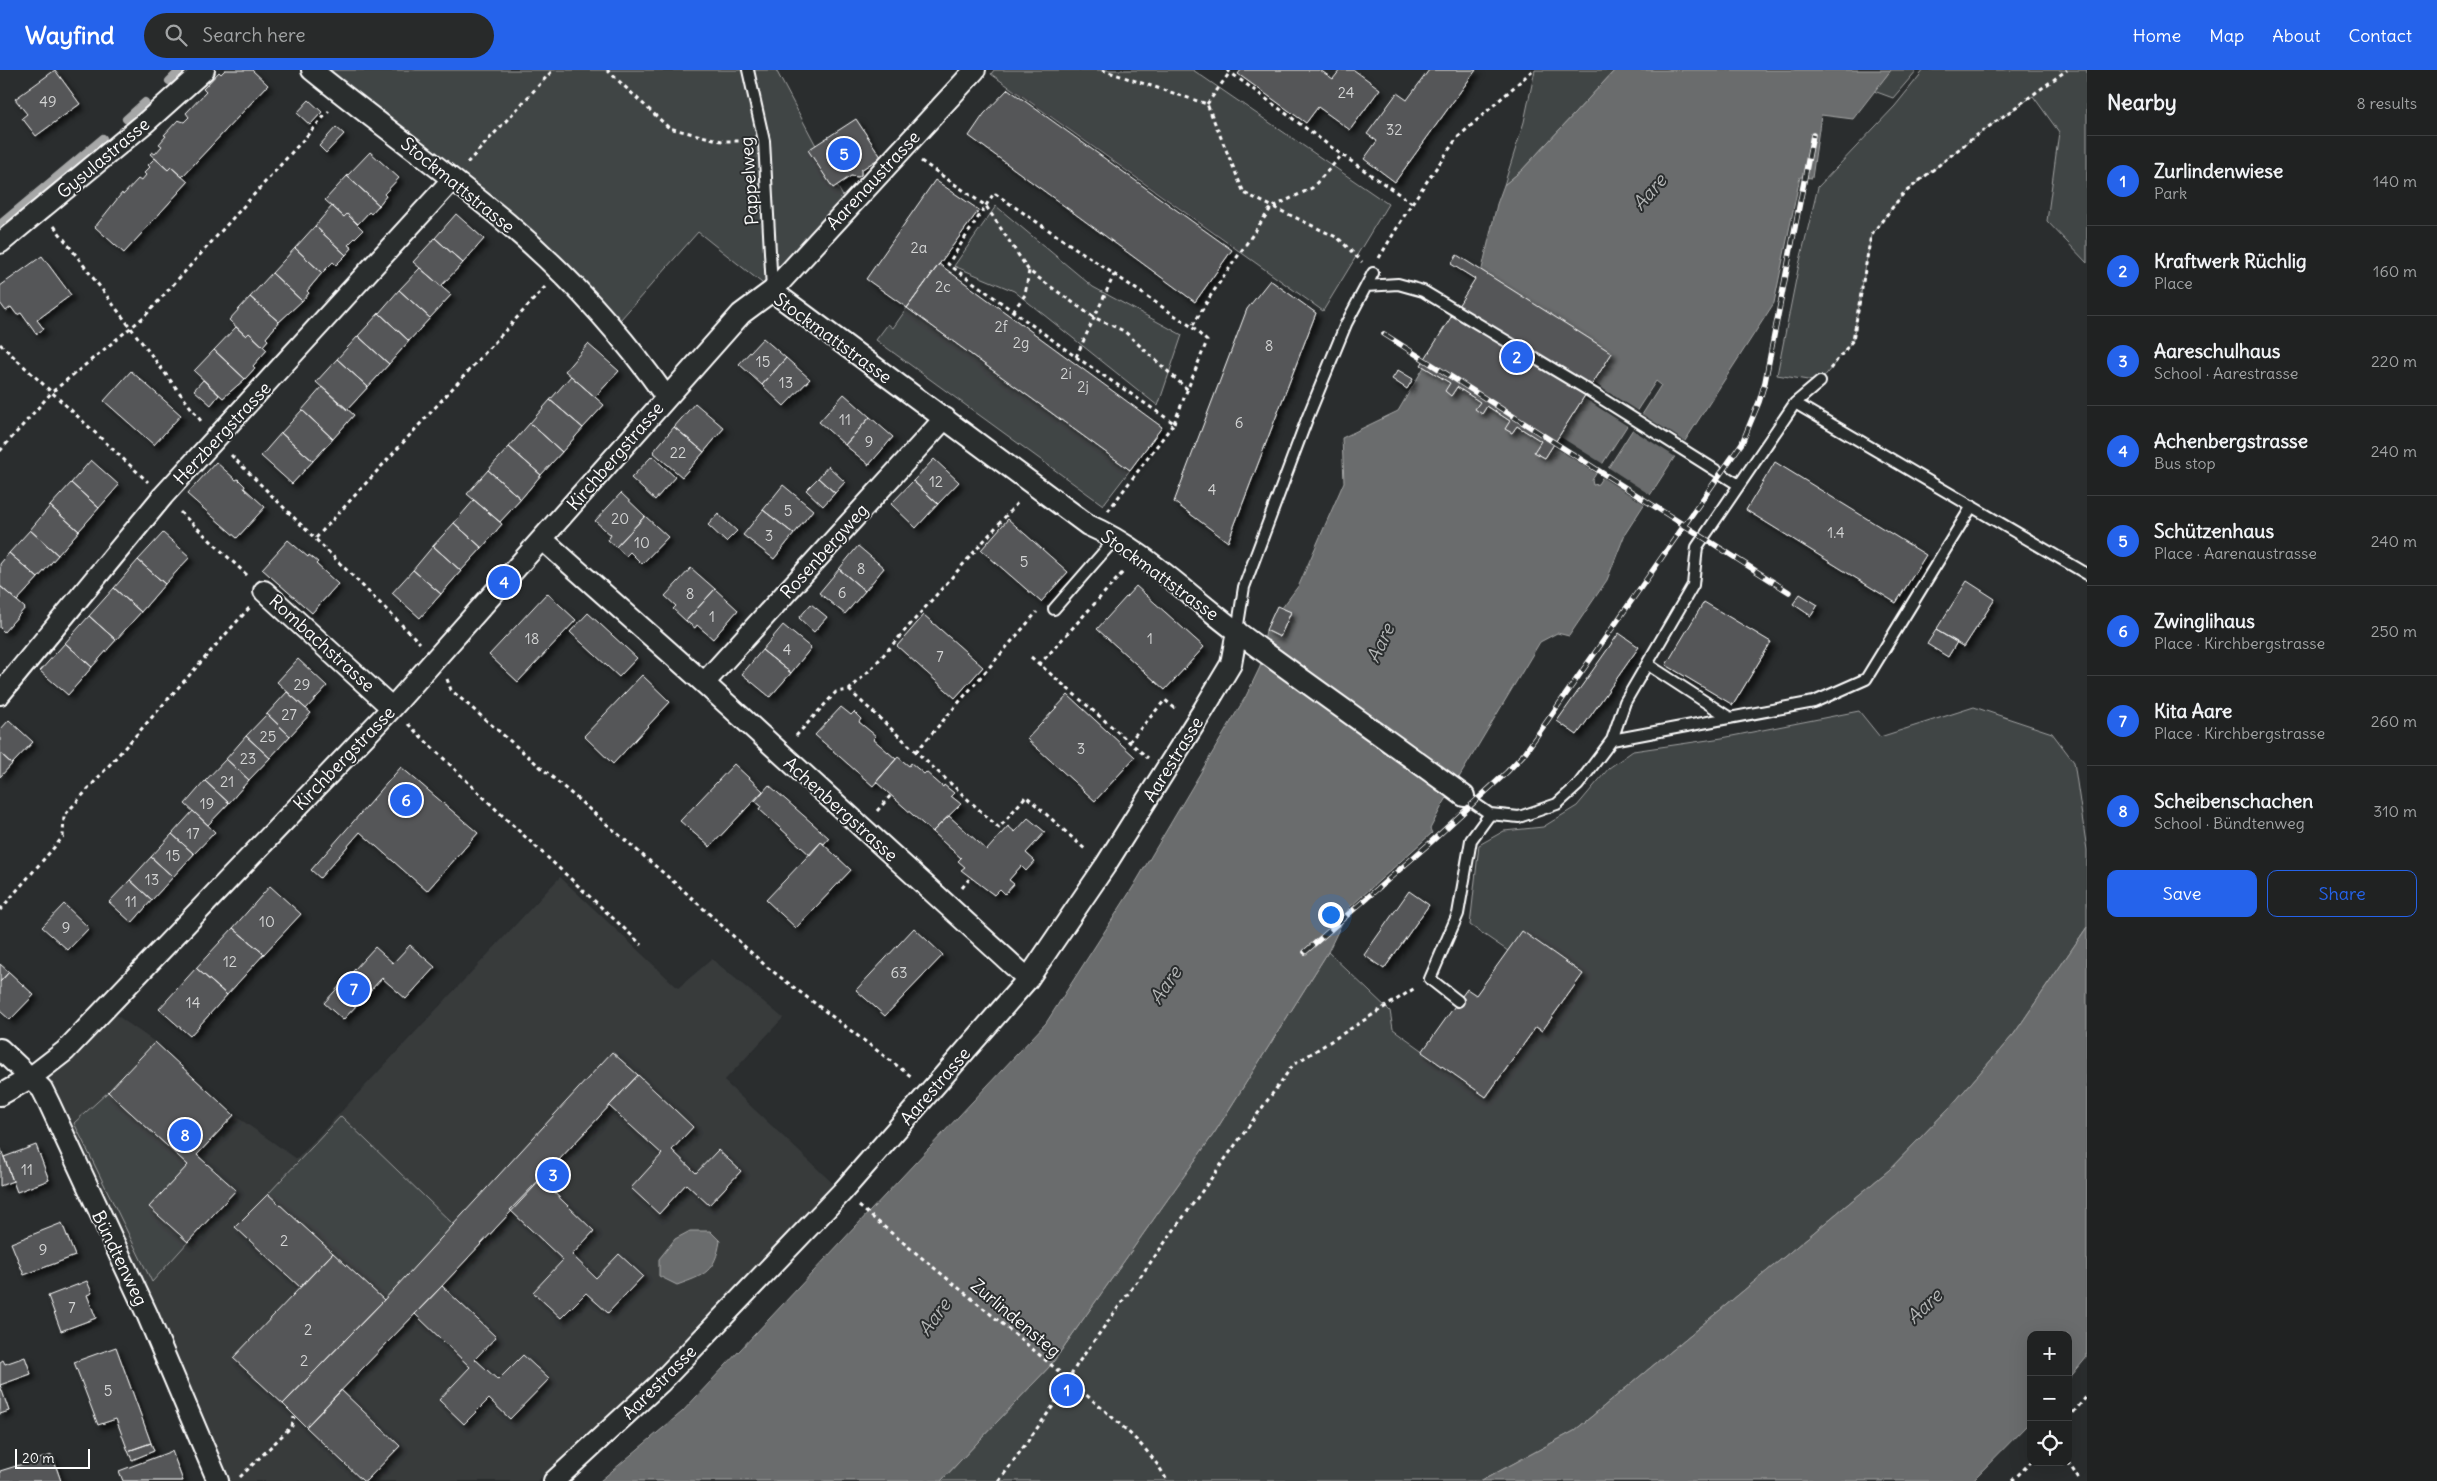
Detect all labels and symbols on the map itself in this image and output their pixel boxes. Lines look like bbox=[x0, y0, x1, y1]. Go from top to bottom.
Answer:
house number: 24 bbox=[1338, 83, 1355, 102]
house number: 49 bbox=[39, 92, 57, 111]
street label: Gysulastrasse bbox=[52, 113, 154, 203]
house number: 32 bbox=[1386, 120, 1402, 139]
street label: Aarenaustrasse bbox=[821, 126, 925, 234]
street label: Stockmattstrasse bbox=[396, 132, 520, 238]
pin: 5 bbox=[828, 135, 860, 173]
street label: Pappelweg bbox=[734, 136, 764, 226]
water label: Aare bbox=[1627, 168, 1672, 215]
house number: 2a bbox=[911, 238, 928, 257]
house number: 2c bbox=[935, 277, 951, 296]
street label: Stockmattstrasse bbox=[770, 287, 896, 389]
house number: 2f bbox=[994, 317, 1009, 336]
house number: 2g bbox=[1013, 333, 1029, 352]
house number: 8 bbox=[1265, 336, 1273, 355]
pin: 2 bbox=[1501, 338, 1533, 376]
house number: 15 bbox=[756, 352, 770, 371]
house number: 2i bbox=[1060, 364, 1072, 383]
house number: 13 bbox=[779, 373, 793, 392]
street label: Herzbergstrasse bbox=[168, 377, 276, 489]
house number: 2j bbox=[1077, 377, 1089, 396]
street label: Kirchbergstrasse bbox=[562, 397, 668, 515]
house number: 11 bbox=[839, 410, 851, 429]
house number: 6 bbox=[1235, 413, 1243, 432]
house number: 9 bbox=[865, 432, 873, 451]
house number: 22 bbox=[670, 443, 686, 462]
house number: 12 bbox=[929, 472, 943, 491]
house number: 4 bbox=[1208, 480, 1217, 499]
street label: Rosenbergweg bbox=[775, 499, 873, 603]
house number: 5 bbox=[784, 501, 792, 520]
house number: 20 bbox=[611, 509, 629, 528]
house number: 1.4 bbox=[1827, 523, 1845, 542]
street label: Stockmattstrasse bbox=[1097, 524, 1223, 626]
house number: 3 bbox=[765, 526, 773, 545]
house number: 10 bbox=[634, 533, 650, 552]
house number: 5 bbox=[1020, 552, 1028, 571]
house number: 8 bbox=[857, 559, 865, 578]
pin: 4 bbox=[488, 563, 520, 601]
house number: 6 bbox=[838, 583, 846, 602]
house number: 8 bbox=[686, 584, 694, 603]
street label: Rombachstrasse bbox=[264, 589, 380, 697]
house number: 1 bbox=[709, 607, 715, 626]
water label: Aare bbox=[1361, 618, 1400, 666]
house number: 18 bbox=[525, 629, 539, 648]
house number: 1 bbox=[1147, 629, 1153, 648]
house number: 4 bbox=[783, 640, 792, 659]
house number: 7 bbox=[936, 647, 944, 666]
house number: 29 bbox=[294, 675, 310, 694]
street label: Kirchbergstrasse bbox=[288, 701, 400, 815]
house number: 27 bbox=[281, 705, 297, 724]
street label: Aarestrasse bbox=[1138, 712, 1208, 806]
house number: 25 bbox=[260, 727, 276, 746]
house number: 3 bbox=[1077, 739, 1085, 758]
house number: 23 bbox=[240, 749, 256, 768]
street label: Achenbergstrasse bbox=[779, 752, 903, 866]
house number: 21 bbox=[220, 772, 234, 791]
pin: 6 bbox=[390, 781, 422, 819]
house number: 19 bbox=[200, 794, 214, 813]
house number: 17 bbox=[186, 824, 200, 843]
house number: 15 bbox=[166, 846, 180, 865]
house number: 13 bbox=[145, 870, 159, 889]
house number: 11 bbox=[125, 892, 137, 911]
your location bbox=[1318, 902, 1344, 928]
house number: 10 bbox=[259, 912, 275, 931]
house number: 9 bbox=[62, 918, 70, 937]
house number: 12 bbox=[223, 952, 237, 971]
water label: Aare bbox=[1144, 960, 1187, 1008]
house number: 63 bbox=[890, 963, 908, 982]
pin: 7 bbox=[338, 970, 370, 1008]
house number: 14 bbox=[186, 993, 201, 1012]
street label: Aarestrasse bbox=[895, 1042, 975, 1130]
pin: 8 bbox=[169, 1116, 201, 1154]
pin: 3 bbox=[537, 1156, 569, 1194]
house number: 11 bbox=[21, 1160, 33, 1179]
street label: Bündtenweg bbox=[87, 1207, 153, 1309]
house number: 2 bbox=[280, 1231, 288, 1250]
house number: 9 bbox=[39, 1240, 47, 1259]
street label: Zurlindensteg bbox=[966, 1274, 1066, 1362]
water label: Aare bbox=[1901, 1282, 1948, 1329]
water label: Aare bbox=[912, 1292, 957, 1340]
house number: 7 bbox=[68, 1298, 76, 1317]
house number: 2 bbox=[304, 1320, 312, 1339]
street label: Aarestrasse bbox=[617, 1340, 701, 1424]
house number: 2 bbox=[300, 1351, 308, 1370]
pin: 1 bbox=[1051, 1371, 1083, 1409]
house number: 5 bbox=[104, 1381, 112, 1400]
scale bar bbox=[15, 1446, 90, 1469]

